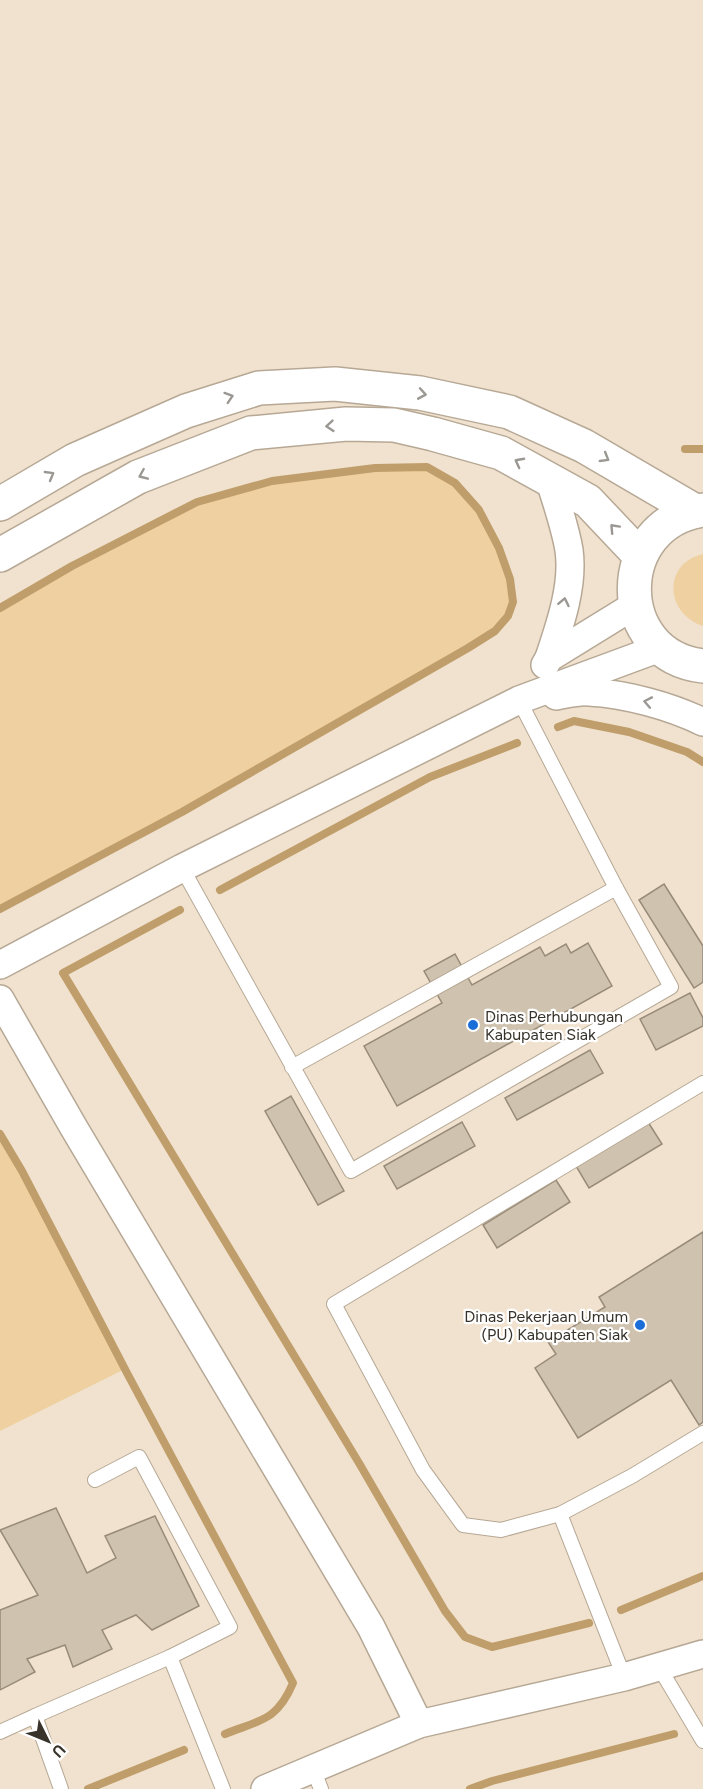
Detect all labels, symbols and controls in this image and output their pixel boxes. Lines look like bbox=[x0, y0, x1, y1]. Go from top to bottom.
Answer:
one-way arrow bbox=[416, 387, 426, 400]
one-way arrow bbox=[223, 392, 234, 404]
one-way arrow bbox=[325, 419, 334, 432]
one-way arrow bbox=[599, 450, 609, 462]
one-way arrow bbox=[514, 458, 525, 469]
one-way arrow bbox=[138, 468, 149, 480]
one-way arrow bbox=[44, 470, 55, 482]
one-way arrow bbox=[610, 525, 621, 535]
one-way arrow bbox=[557, 597, 570, 607]
one-way arrow bbox=[643, 697, 653, 710]
place label: Dinas Perhubungan Kabupaten Siak bbox=[485, 1007, 623, 1044]
marker: Dinas Perhubungan Kabupaten Siak bbox=[466, 1018, 480, 1032]
place label: Dinas Pekerjaan Umum (PU) Kabupaten Siak bbox=[464, 1307, 628, 1344]
marker: Dinas Pekerjaan Umum (PU) Kabupaten Siak bbox=[633, 1318, 647, 1332]
north arrow bbox=[18, 1711, 78, 1771]
text: U bbox=[48, 1740, 69, 1761]

